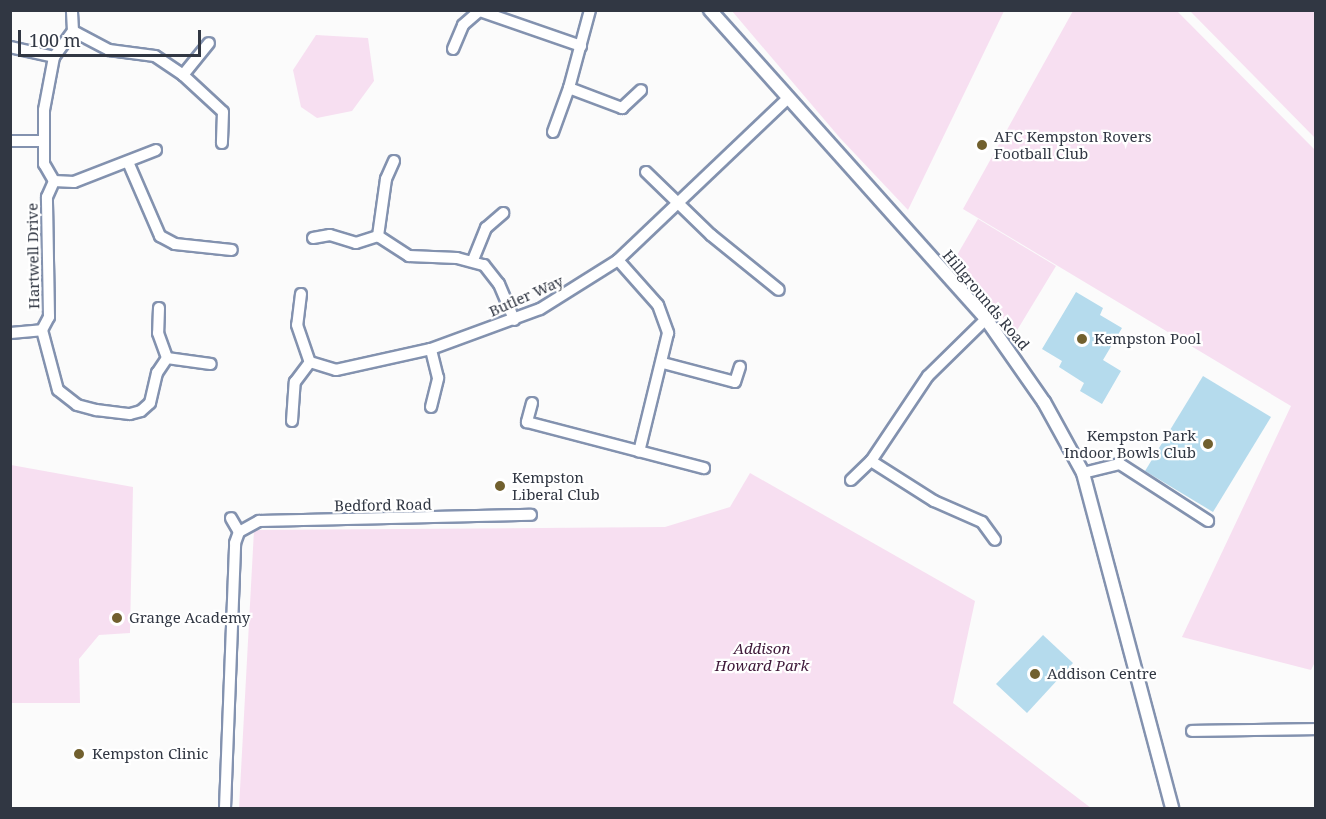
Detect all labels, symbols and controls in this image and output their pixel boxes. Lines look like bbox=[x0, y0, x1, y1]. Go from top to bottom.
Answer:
scale bar bbox=[21, 18, 204, 56]
text: 100 m bbox=[29, 28, 81, 52]
place label: AFC Kempston Rovers Football Club bbox=[994, 127, 1151, 162]
marker: AFC Kempston Rovers Football Club bbox=[975, 138, 989, 152]
street label: Hartwell Drive bbox=[23, 203, 43, 309]
street label: Hillgrounds Road bbox=[939, 246, 1033, 354]
street label: Butler Way bbox=[486, 272, 566, 320]
place label: Kempston Pool bbox=[1094, 330, 1201, 348]
marker: Kempston Pool bbox=[1075, 332, 1089, 346]
place label: Kempston Park Indoor Bowls Club bbox=[1064, 426, 1196, 461]
marker: Kempston Park Indoor Bowls Club bbox=[1201, 437, 1215, 451]
place label: Kempston Liberal Club bbox=[512, 468, 600, 503]
marker: Kempston Liberal Club bbox=[493, 479, 507, 493]
street label: Bedford Road bbox=[334, 495, 432, 515]
place label: Grange Academy bbox=[129, 609, 250, 627]
marker: Grange Academy bbox=[110, 611, 124, 625]
park label: Addison Howard Park bbox=[715, 639, 809, 674]
place label: Addison Centre bbox=[1047, 665, 1157, 683]
marker: Addison Centre bbox=[1028, 667, 1042, 681]
marker: Kempston Clinic bbox=[70, 745, 88, 763]
place label: Kempston Clinic bbox=[92, 745, 208, 763]

